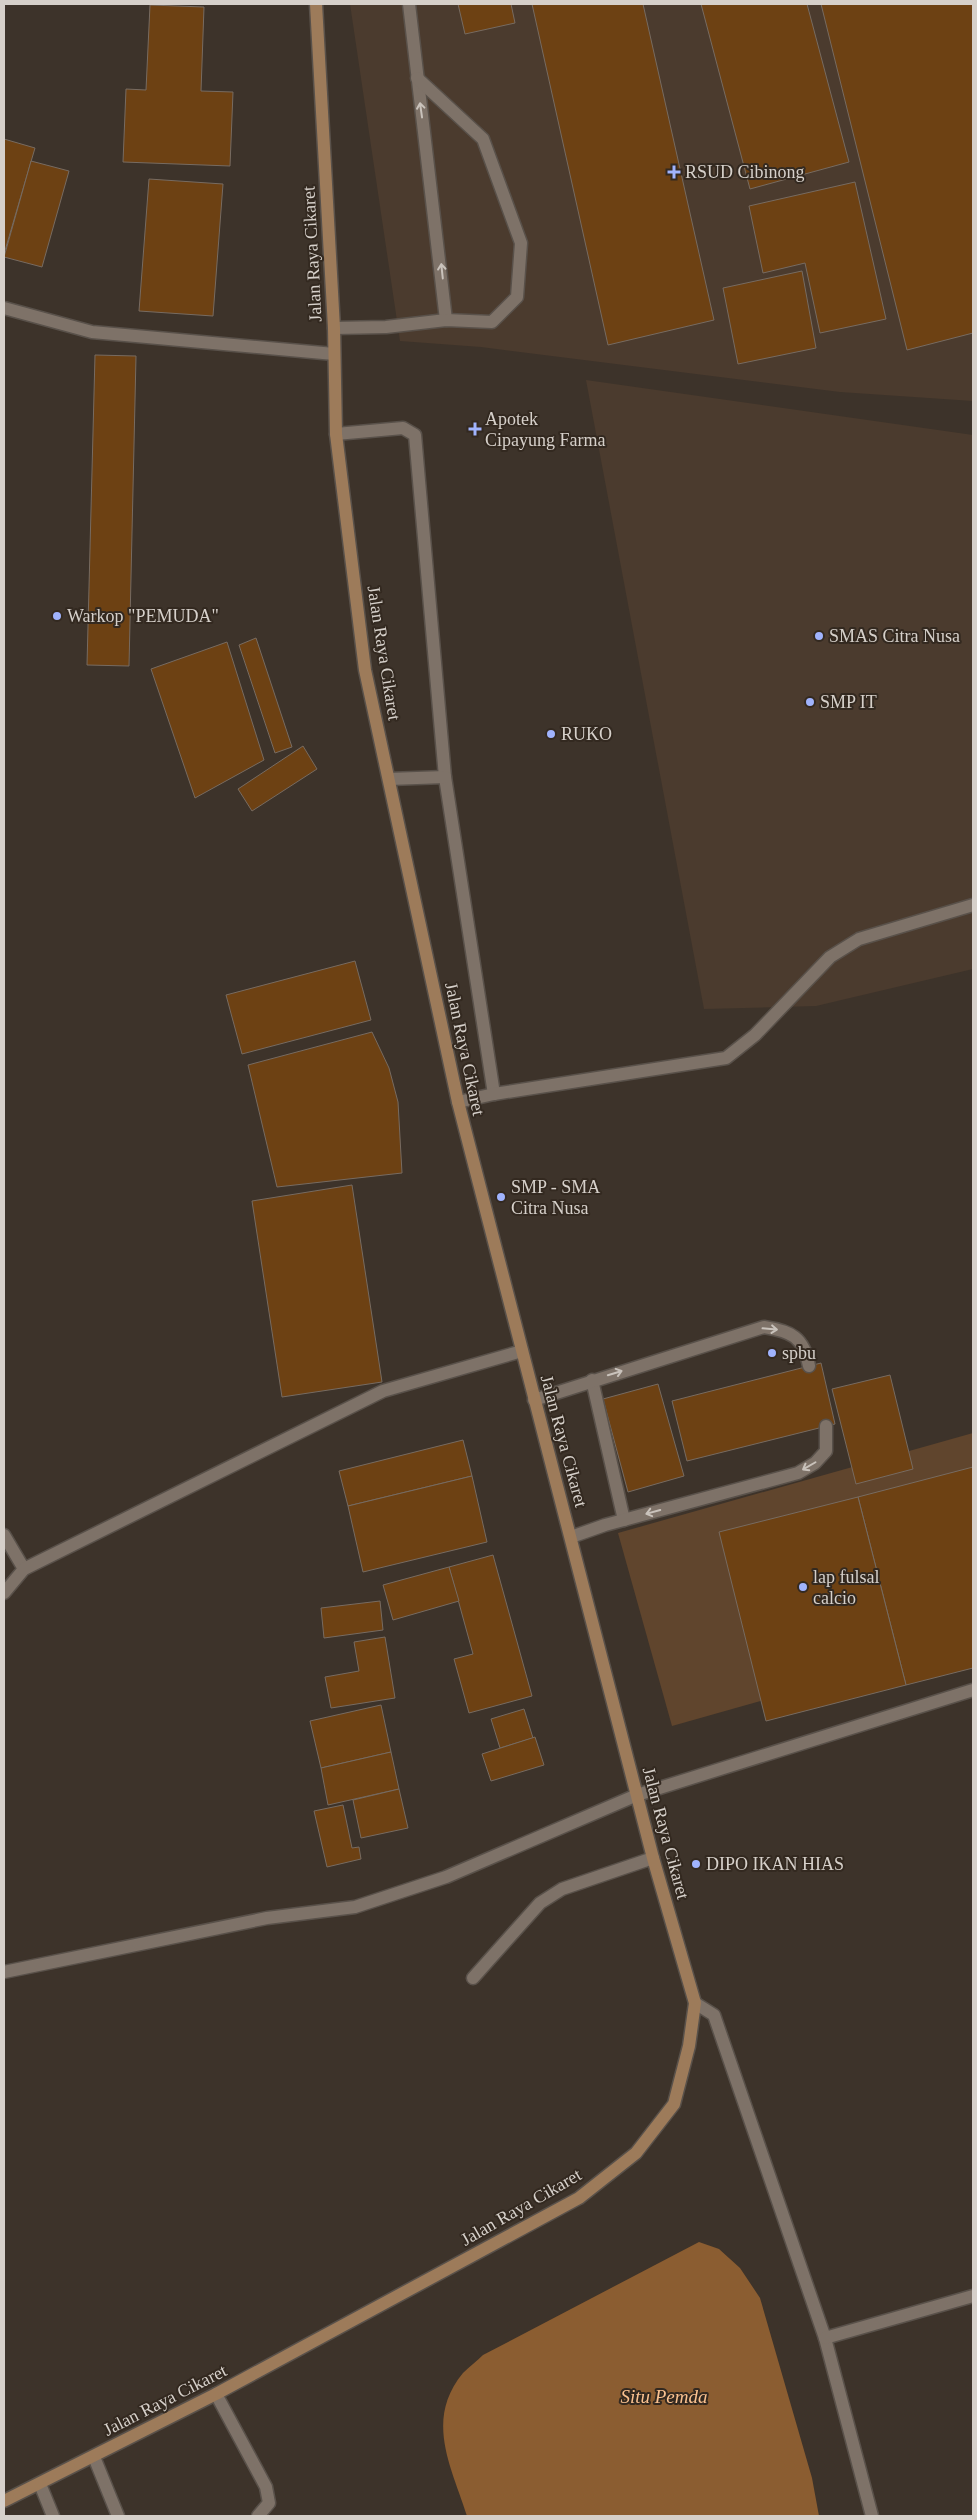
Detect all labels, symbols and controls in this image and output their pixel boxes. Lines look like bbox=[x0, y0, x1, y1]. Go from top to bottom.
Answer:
one-way arrow bbox=[416, 102, 426, 118]
place label: RSUD Cibinong bbox=[685, 162, 805, 182]
marker: RSUD Cibinong bbox=[667, 165, 681, 179]
street label: Jalan Raya Cikaret bbox=[298, 186, 326, 322]
one-way arrow bbox=[437, 263, 447, 279]
place label: Apotek Cipayung Farma bbox=[485, 409, 605, 450]
marker: Apotek Cipayung Farma bbox=[469, 423, 481, 435]
street label: Jalan Raya Cikaret bbox=[363, 584, 405, 722]
place label: Warkop "PEMUDA" bbox=[67, 606, 219, 626]
marker: Warkop "PEMUDA" bbox=[51, 610, 63, 622]
place label: SMAS Citra Nusa bbox=[829, 626, 960, 646]
marker: SMAS Citra Nusa bbox=[813, 630, 825, 642]
place label: SMP IT bbox=[820, 692, 877, 712]
marker: SMP IT bbox=[804, 696, 816, 708]
place label: RUKO bbox=[561, 724, 612, 744]
marker: RUKO bbox=[545, 728, 557, 740]
street label: Jalan Raya Cikaret bbox=[441, 980, 489, 1118]
place label: SMP - SMA Citra Nusa bbox=[511, 1177, 600, 1218]
marker: SMP - SMA Citra Nusa bbox=[495, 1191, 507, 1203]
one-way arrow bbox=[762, 1324, 778, 1333]
place label: spbu bbox=[782, 1343, 816, 1363]
marker: spbu bbox=[766, 1347, 778, 1359]
one-way arrow bbox=[606, 1368, 622, 1378]
street label: Jalan Raya Cikaret bbox=[537, 1373, 591, 1509]
one-way arrow bbox=[802, 1462, 816, 1472]
one-way arrow bbox=[645, 1507, 661, 1517]
place label: lap fulsal calcio bbox=[813, 1567, 879, 1608]
marker: lap fulsal calcio bbox=[797, 1581, 809, 1593]
street label: Jalan Raya Cikaret bbox=[639, 1765, 693, 1901]
place label: DIPO IKAN HIAS bbox=[706, 1854, 844, 1874]
marker: DIPO IKAN HIAS bbox=[690, 1858, 702, 1870]
street label: Jalan Raya Cikaret bbox=[457, 2164, 585, 2250]
street label: Jalan Raya Cikaret bbox=[100, 2360, 230, 2440]
water label: Situ Pemda bbox=[620, 2386, 708, 2407]

